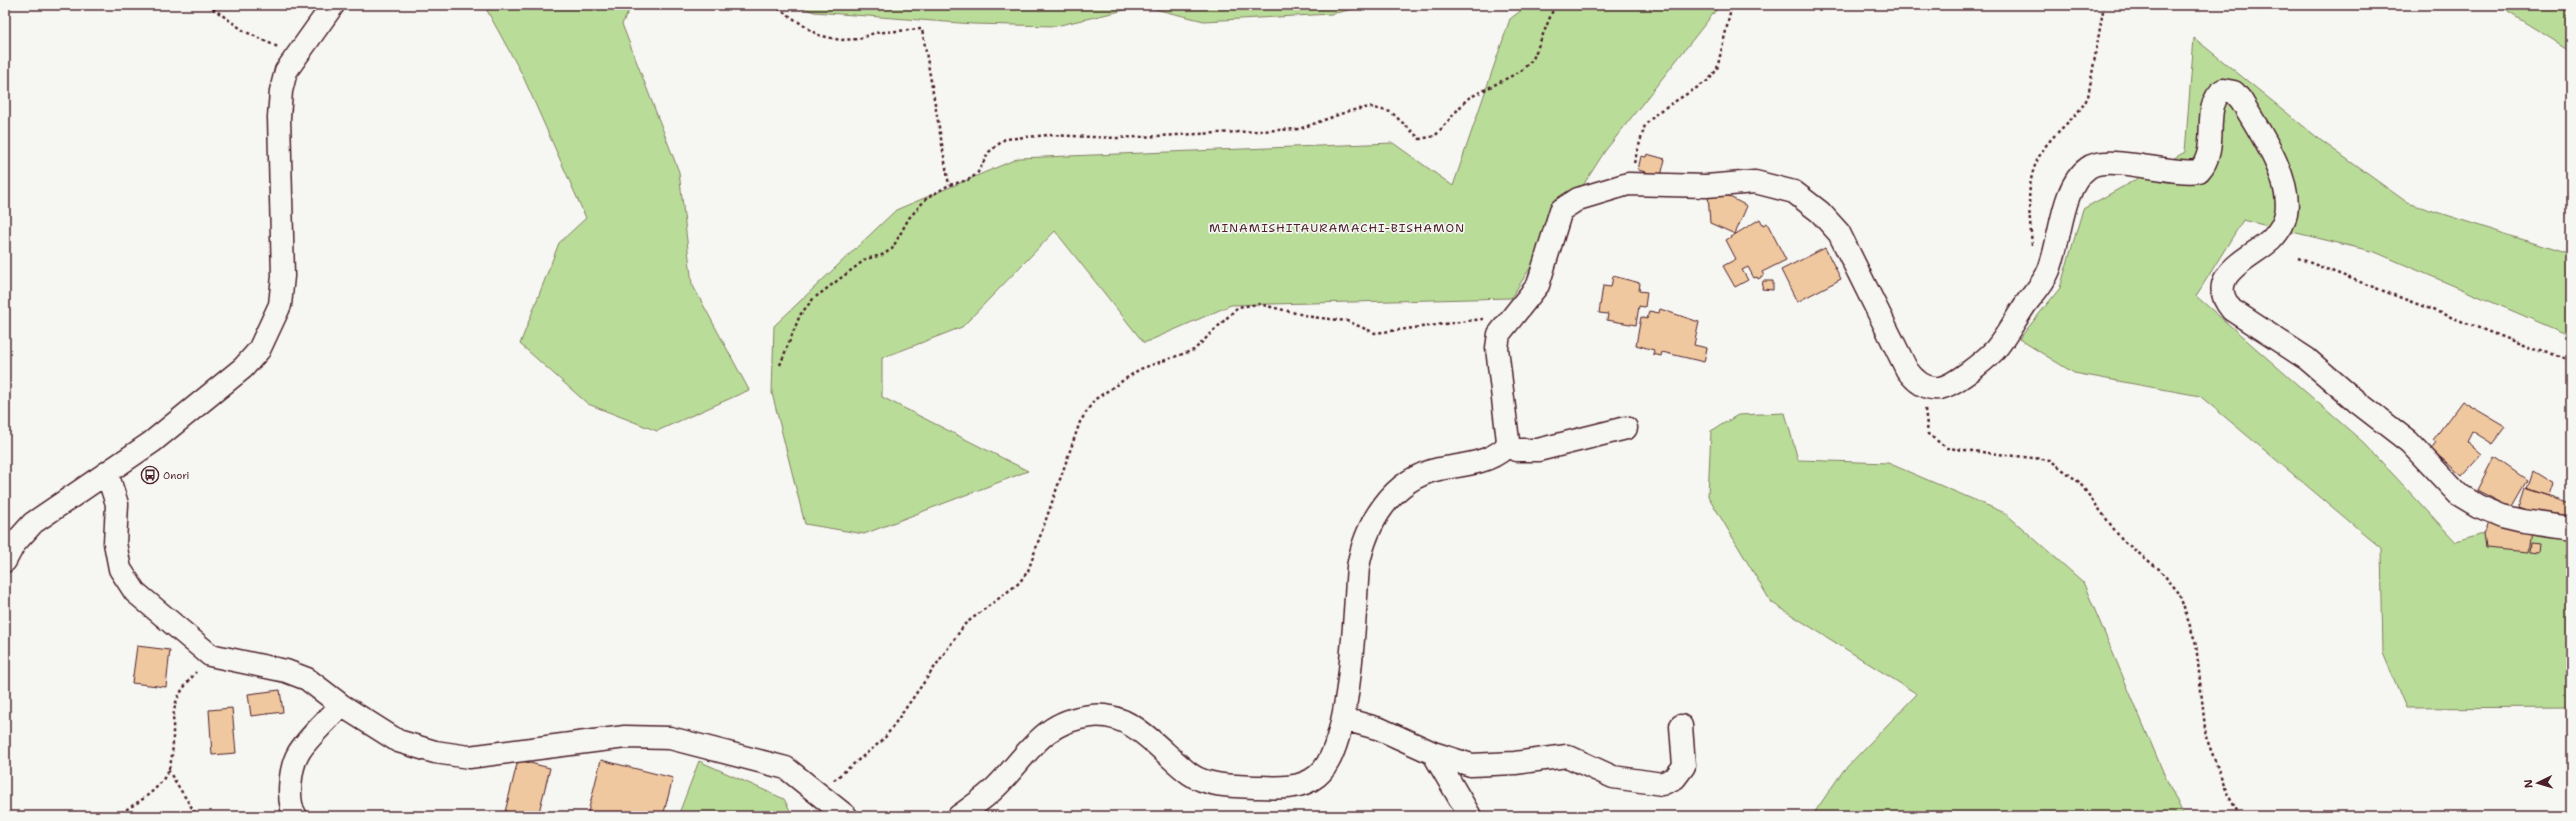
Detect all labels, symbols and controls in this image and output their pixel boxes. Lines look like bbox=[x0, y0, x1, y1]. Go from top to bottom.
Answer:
district label: MINAMISHITAURAMACHI-BISHAMON bbox=[1209, 220, 1465, 236]
bus stop icon: Onori bbox=[140, 465, 160, 485]
place label: Onori bbox=[163, 469, 190, 482]
north arrow bbox=[2518, 763, 2558, 803]
text: N bbox=[2521, 779, 2536, 789]

